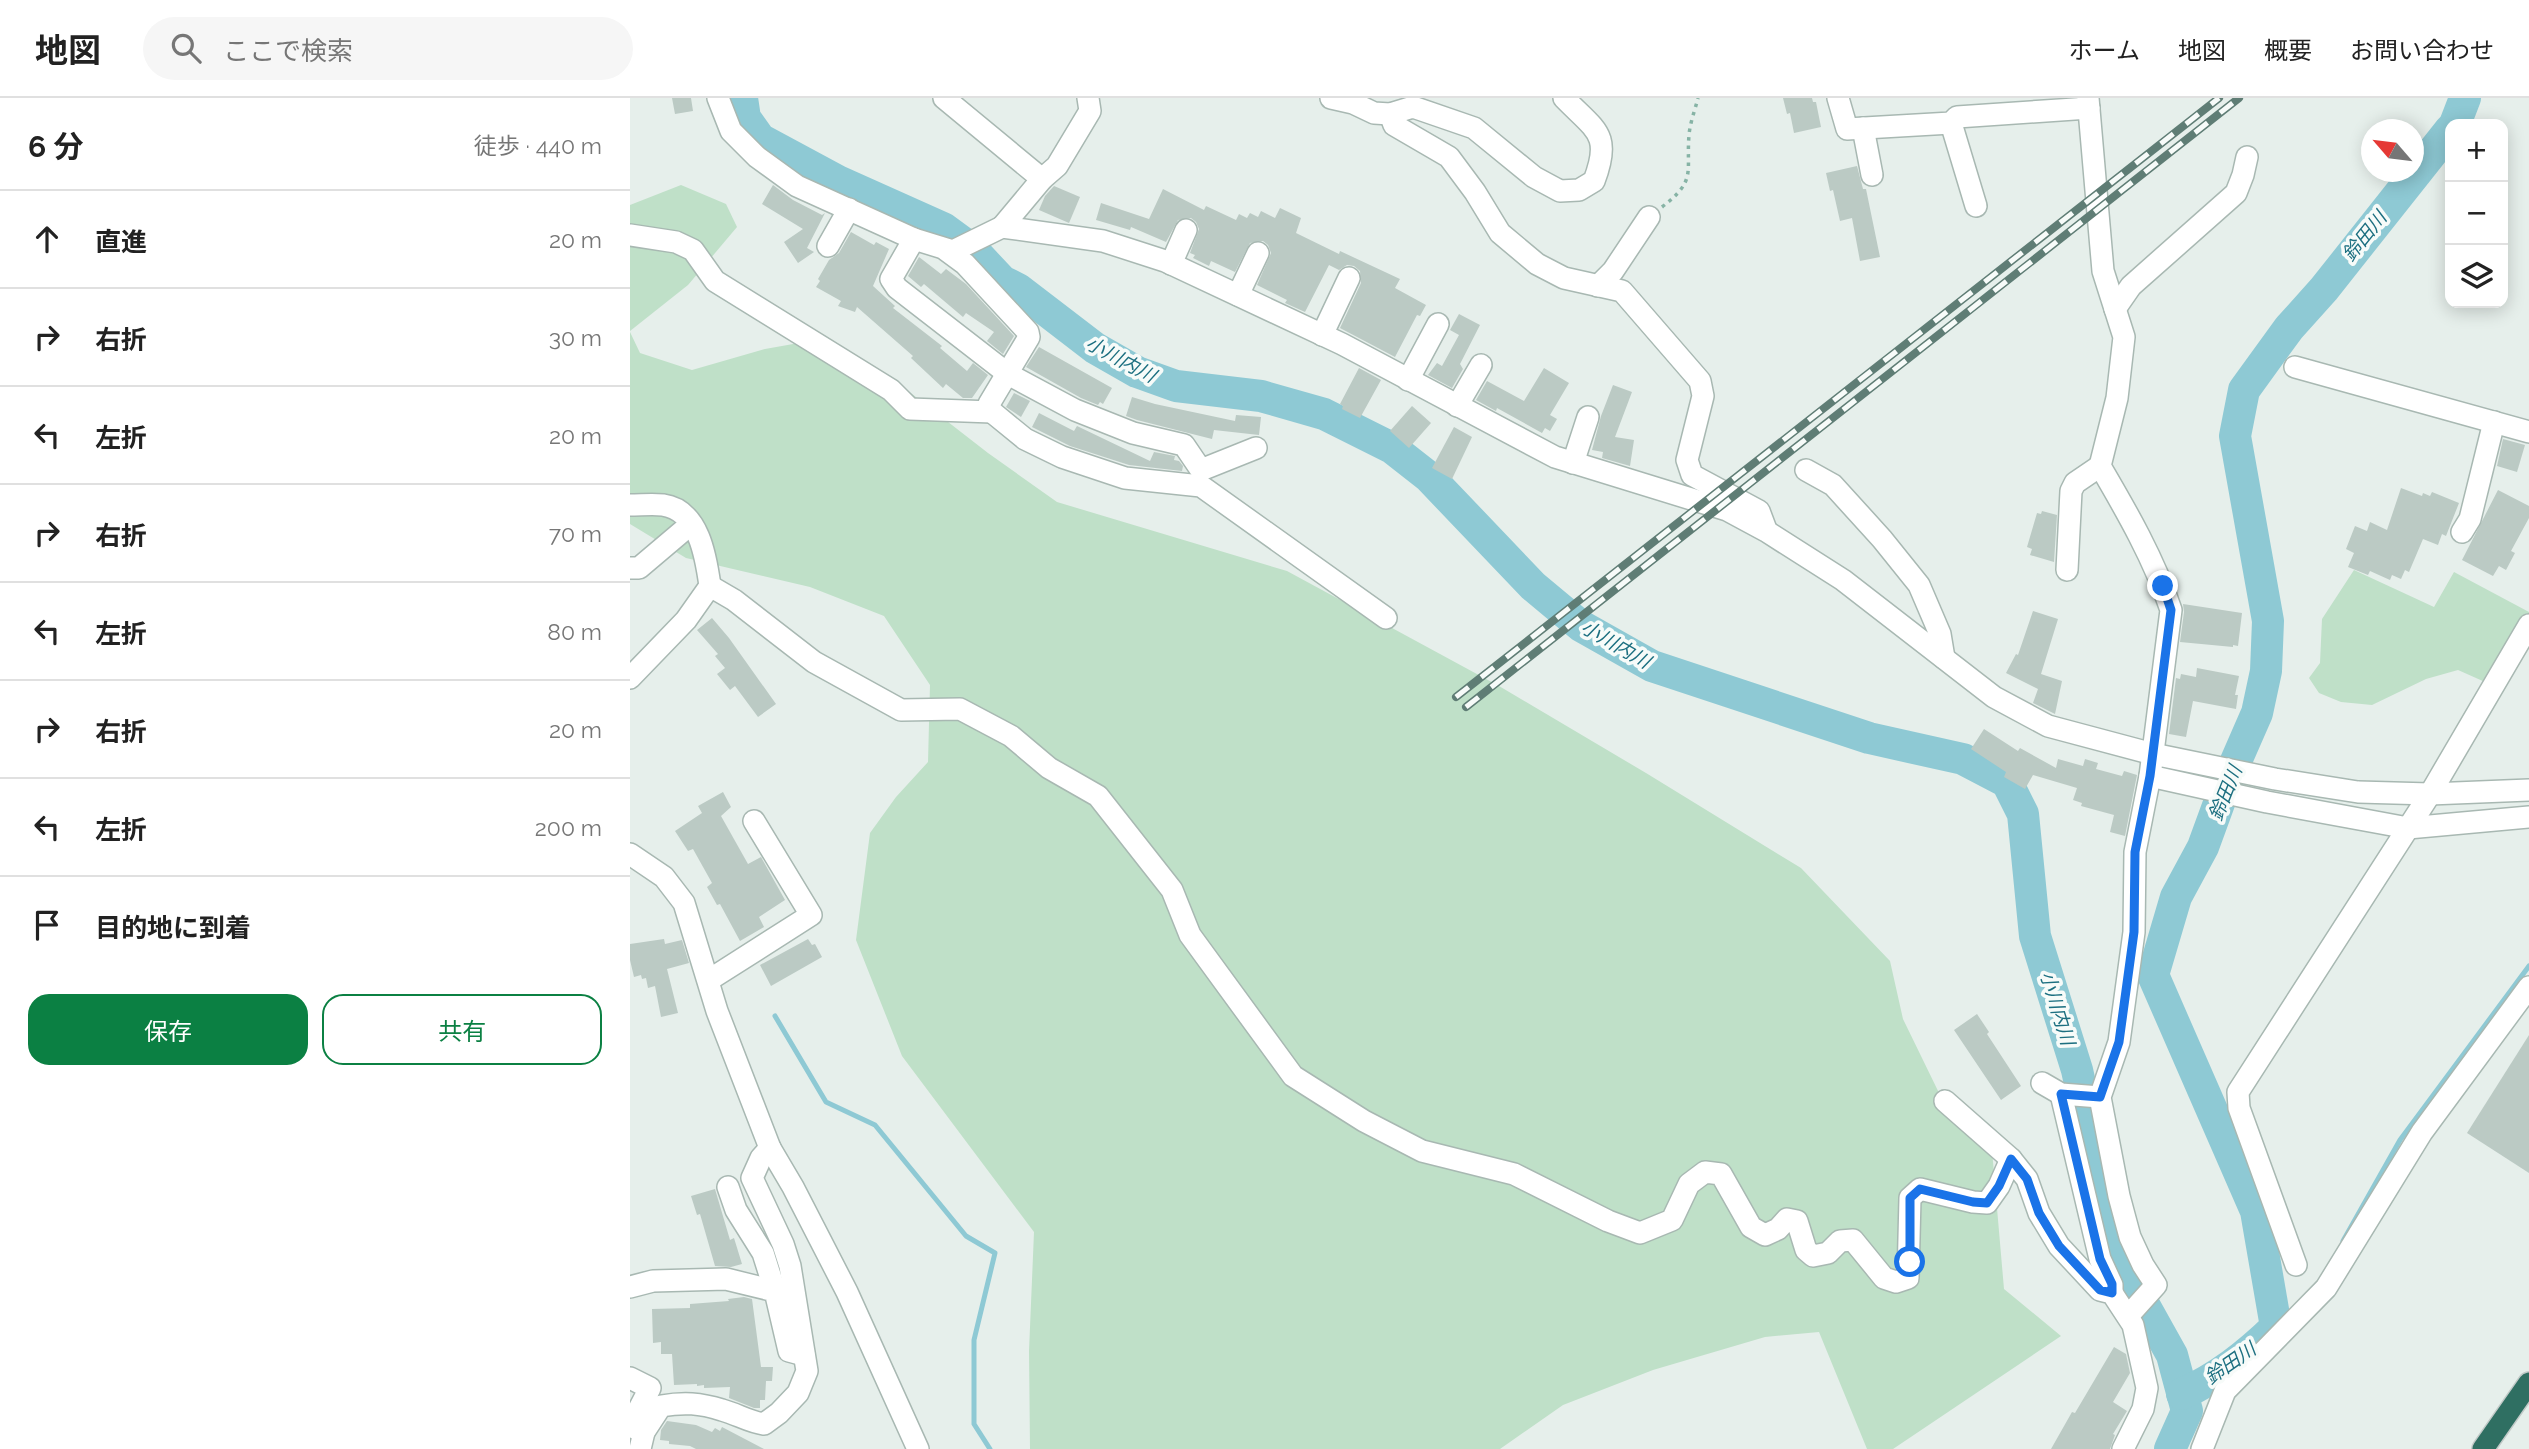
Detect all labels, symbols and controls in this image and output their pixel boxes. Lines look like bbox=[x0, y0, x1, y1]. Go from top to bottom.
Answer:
search box bbox=[143, 17, 633, 80]
icon: search bbox=[167, 29, 205, 67]
text: 地図 bbox=[35, 31, 101, 70]
text: ここで検索 bbox=[223, 36, 353, 66]
text: ホーム bbox=[2069, 36, 2140, 65]
text: 地図 bbox=[2178, 36, 2226, 65]
text: 概要 bbox=[2264, 36, 2312, 65]
text: お問い合わせ bbox=[2350, 36, 2494, 65]
north arrow bbox=[2361, 119, 2424, 182]
map controls bbox=[2445, 119, 2508, 308]
button: + bbox=[2445, 119, 2508, 182]
text: 6 分 bbox=[28, 129, 83, 164]
text: 徒歩 · 440 m bbox=[474, 132, 602, 159]
button: − bbox=[2445, 182, 2508, 245]
water label: 鈴田川 bbox=[2338, 205, 2392, 265]
icon: ahead bbox=[28, 220, 66, 258]
text: 20 m bbox=[549, 226, 602, 253]
text: 直進 bbox=[95, 227, 147, 257]
button: layers bbox=[2445, 245, 2508, 308]
icon: right bbox=[28, 318, 66, 356]
text: 30 m bbox=[549, 324, 602, 351]
text: 右折 bbox=[95, 325, 147, 355]
water label: 小川内川 bbox=[1082, 331, 1161, 387]
icon: left bbox=[28, 416, 66, 454]
text: 20 m bbox=[549, 422, 602, 449]
text: 左折 bbox=[95, 423, 147, 453]
icon: right bbox=[28, 514, 66, 552]
text: 70 m bbox=[549, 520, 602, 547]
text: 右折 bbox=[95, 521, 147, 551]
route end bbox=[2147, 570, 2178, 601]
icon: left bbox=[28, 612, 66, 650]
water label: 小川内川 bbox=[1578, 615, 1656, 674]
text: 80 m bbox=[547, 618, 602, 645]
text: 左折 bbox=[95, 619, 147, 649]
icon: right bbox=[28, 710, 66, 748]
text: 20 m bbox=[549, 716, 602, 743]
text: 右折 bbox=[95, 717, 147, 747]
water label: 鈴田川 bbox=[2204, 761, 2247, 824]
icon: left bbox=[28, 808, 66, 846]
text: 200 m bbox=[535, 814, 602, 841]
text: 左折 bbox=[95, 815, 147, 845]
icon: arrive bbox=[28, 906, 66, 944]
text: 目的地に到着 bbox=[95, 913, 251, 943]
water label: 小川内川 bbox=[2036, 968, 2080, 1049]
button: 保存 bbox=[28, 994, 308, 1065]
button: 共有 bbox=[322, 994, 602, 1065]
route start bbox=[1894, 1246, 1925, 1277]
water label: 鈴田川 bbox=[2200, 1336, 2261, 1388]

